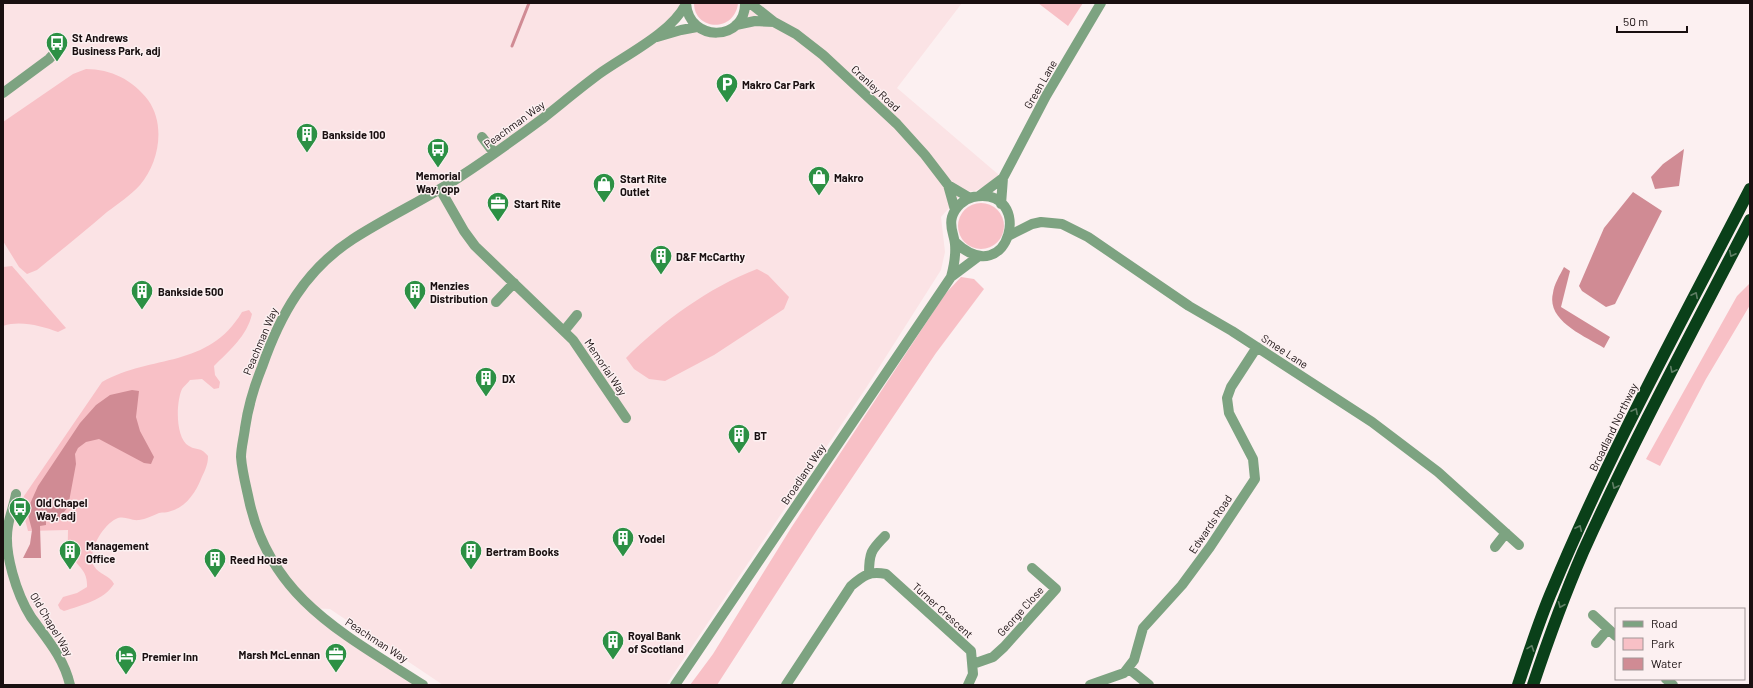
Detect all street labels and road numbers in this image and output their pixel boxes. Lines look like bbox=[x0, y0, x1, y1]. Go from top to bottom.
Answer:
street label: Green Lane bbox=[1021, 57, 1059, 111]
street label: Cranley Road bbox=[849, 62, 903, 114]
street label: Peachman Way bbox=[481, 98, 547, 150]
street label: Peachman Way bbox=[240, 305, 280, 377]
street label: Smee Lane bbox=[1259, 331, 1311, 371]
street label: Memorial Way bbox=[582, 336, 630, 398]
street label: Broadland Northway bbox=[1586, 381, 1640, 473]
street label: Broadland Way bbox=[778, 441, 828, 507]
street label: Edwards Road bbox=[1186, 492, 1234, 556]
street label: Turner Crescent bbox=[910, 579, 976, 641]
street label: George Close bbox=[994, 583, 1046, 639]
street label: Old Chapel Way bbox=[28, 590, 76, 658]
street label: Peachman Way bbox=[343, 615, 411, 665]

